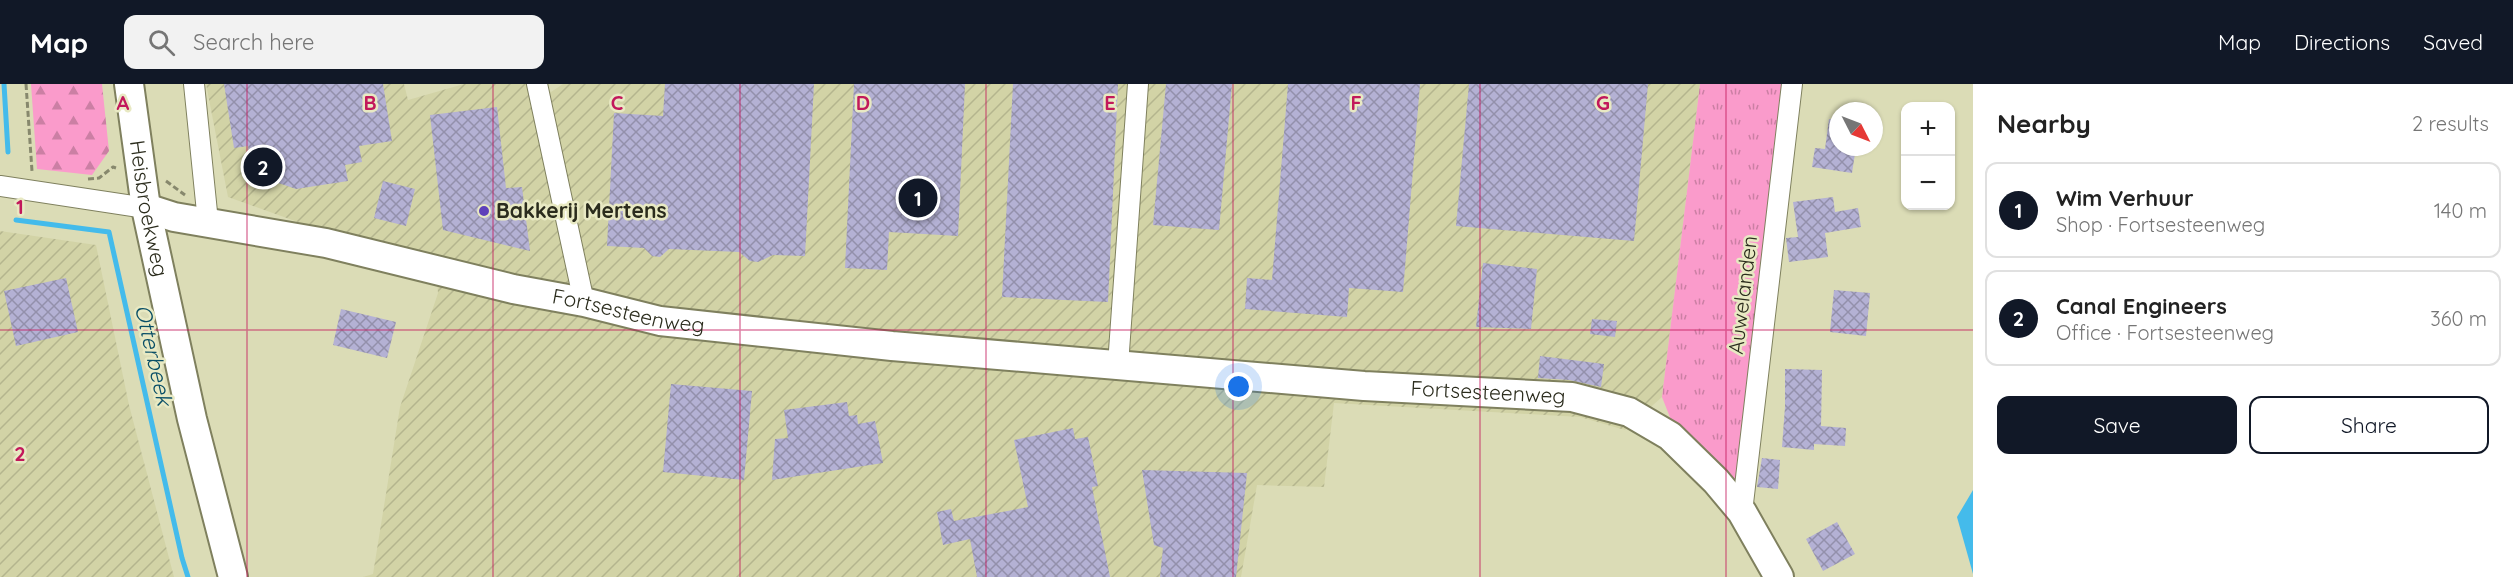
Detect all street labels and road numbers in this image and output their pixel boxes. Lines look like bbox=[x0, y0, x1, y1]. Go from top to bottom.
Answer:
street label: Heisbroekweg bbox=[125, 138, 175, 279]
street label: Auwelanden bbox=[1722, 234, 1762, 356]
street label: Fortsesteenweg bbox=[550, 282, 706, 338]
street label: Fortsesteenweg bbox=[1410, 374, 1566, 409]

